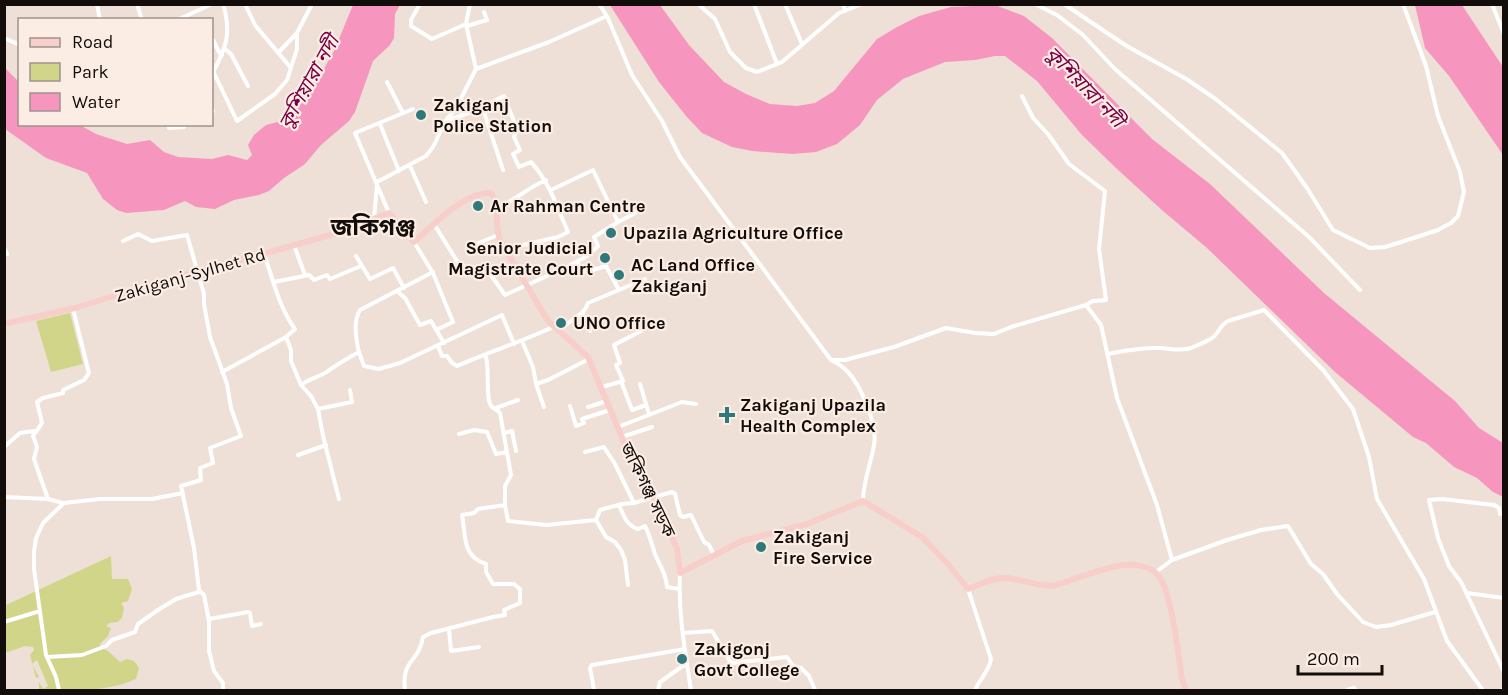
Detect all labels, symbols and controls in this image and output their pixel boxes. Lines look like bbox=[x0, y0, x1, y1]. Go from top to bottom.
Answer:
legend bbox=[18, 18, 213, 126]
water label: কুশিয়ারা নদী bbox=[273, 28, 346, 133]
text: Road bbox=[72, 31, 113, 53]
water label: কুশিয়ারা নদী bbox=[1041, 41, 1132, 135]
text: Park bbox=[72, 61, 109, 83]
text: Water bbox=[72, 91, 120, 113]
place label: Zakiganj Police Station bbox=[433, 94, 552, 137]
marker: Zakiganj Police Station bbox=[414, 108, 428, 122]
place label: Ar Rahman Centre bbox=[490, 195, 645, 217]
marker: Ar Rahman Centre bbox=[471, 199, 485, 213]
district label: জকিগঞ্জ bbox=[330, 213, 415, 241]
place label: Upazila Agriculture Office bbox=[623, 222, 843, 244]
marker: Upazila Agriculture Office bbox=[604, 226, 618, 240]
place label: Senior Judicial Magistrate Court bbox=[448, 237, 593, 280]
street label: Zakiganj-Sylhet Rd bbox=[112, 243, 268, 307]
marker: Senior Judicial Magistrate Court bbox=[598, 251, 612, 265]
place label: AC Land Office Zakiganj bbox=[631, 254, 755, 297]
marker: AC Land Office Zakiganj bbox=[612, 268, 626, 282]
place label: UNO Office bbox=[573, 312, 666, 334]
marker: UNO Office bbox=[554, 316, 568, 330]
place label: Zakiganj Upazila Health Complex bbox=[740, 394, 886, 437]
marker: Zakiganj Upazila Health Complex bbox=[718, 406, 736, 424]
street label: জকিগঞ্জ সড়ক bbox=[615, 438, 681, 542]
place label: Zakiganj Fire Service bbox=[773, 526, 872, 569]
marker: Zakiganj Fire Service bbox=[754, 540, 768, 554]
place label: Zakigonj Govt College bbox=[694, 638, 799, 681]
scale bar bbox=[1298, 638, 1382, 676]
text: 200 m bbox=[1307, 648, 1360, 670]
marker: Zakigonj Govt College bbox=[675, 652, 689, 666]

